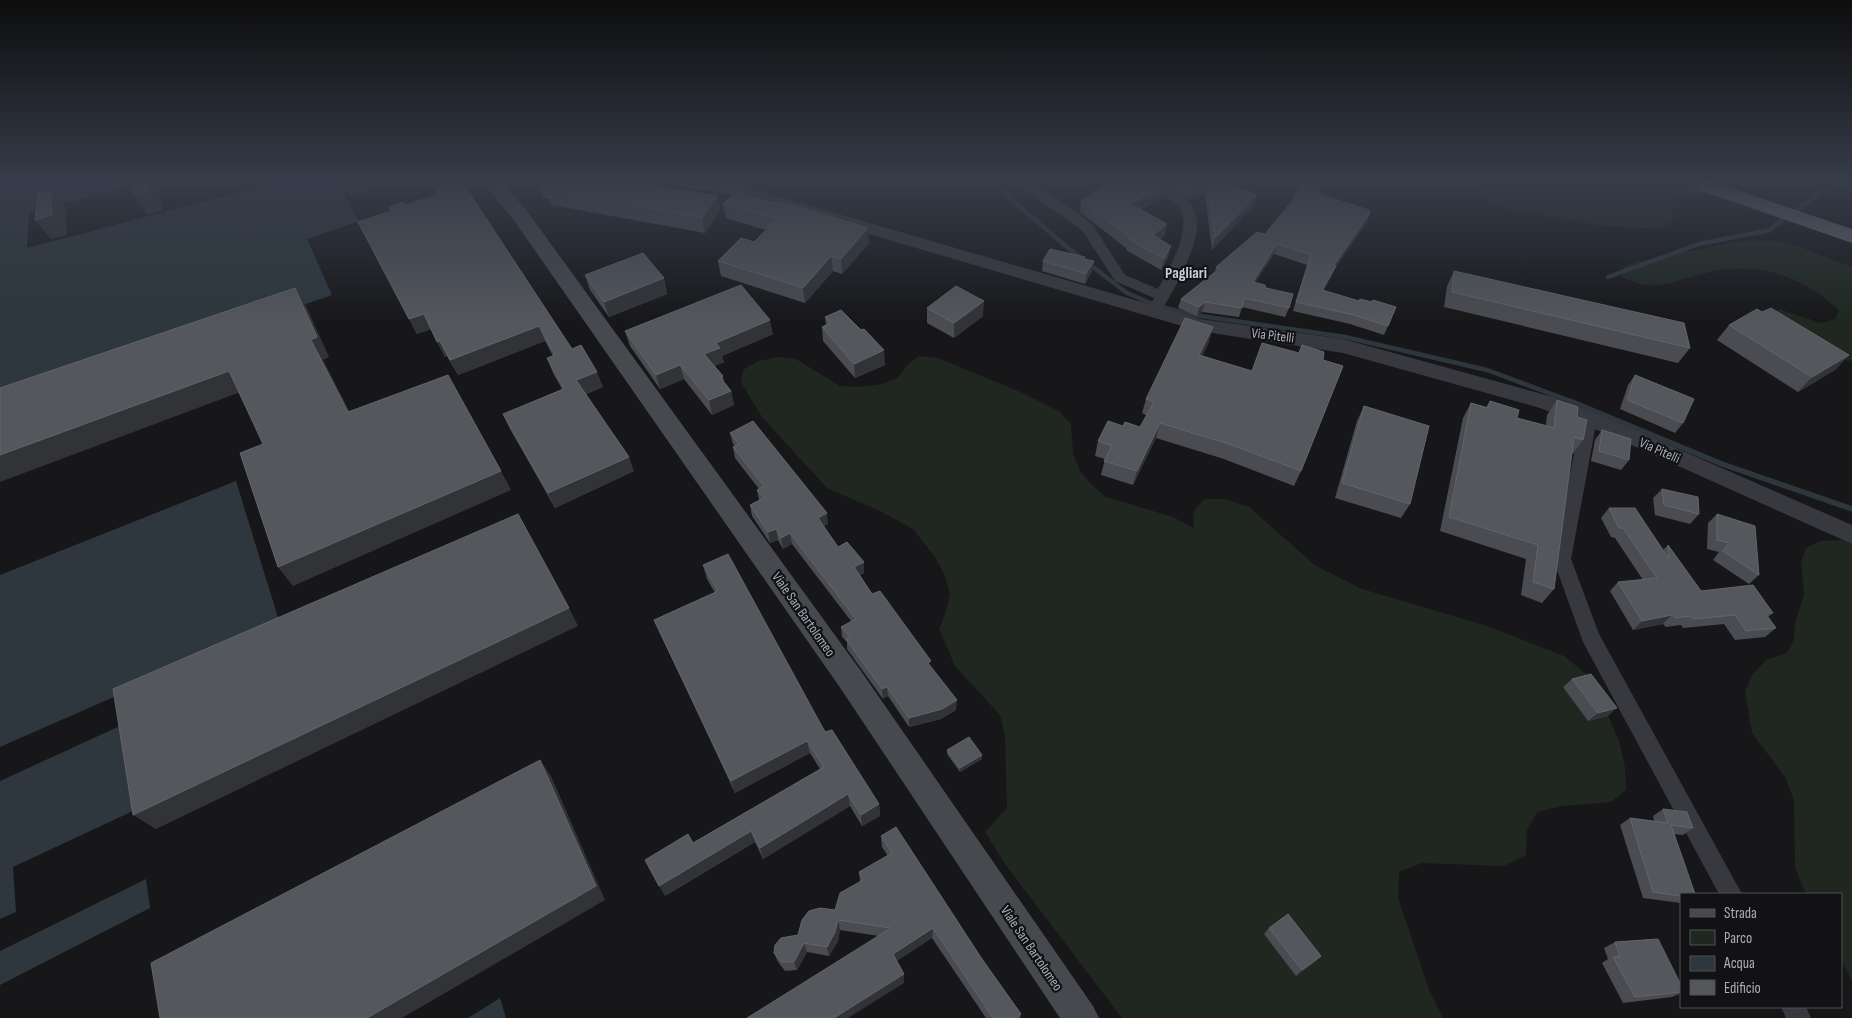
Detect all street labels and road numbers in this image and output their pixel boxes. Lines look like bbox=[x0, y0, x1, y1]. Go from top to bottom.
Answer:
street label: Via Pitelli bbox=[1251, 324, 1295, 347]
street label: Via Pitelli bbox=[1637, 434, 1683, 467]
street label: Viale San Bartolomeo bbox=[768, 569, 839, 660]
street label: Viale San Bartolomeo bbox=[997, 902, 1066, 994]

